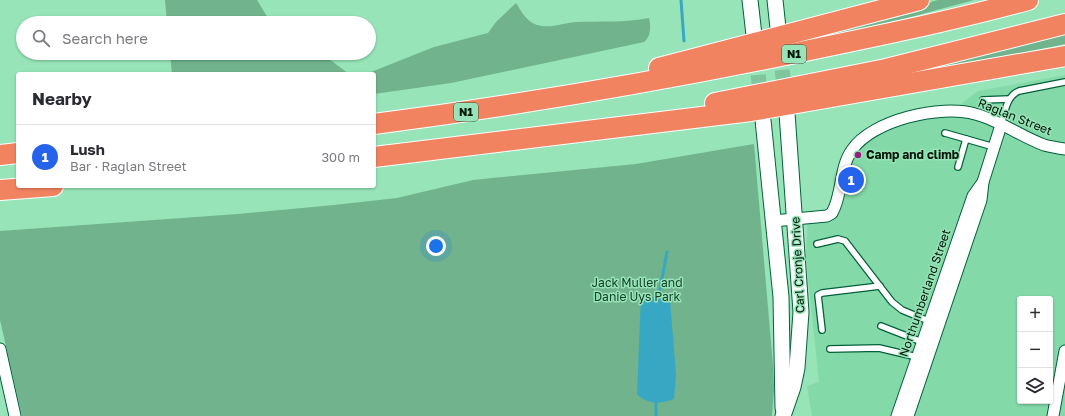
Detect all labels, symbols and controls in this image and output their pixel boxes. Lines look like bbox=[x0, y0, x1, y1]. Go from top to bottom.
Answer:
search box bbox=[16, 16, 376, 60]
icon: search bbox=[30, 27, 52, 49]
text: Search here bbox=[62, 29, 148, 47]
road number: N1 bbox=[782, 45, 806, 63]
text: Nearby bbox=[32, 88, 92, 109]
street label: Raglan Street bbox=[976, 95, 1055, 138]
road number: N1 bbox=[454, 103, 478, 121]
text: Lush bbox=[70, 140, 105, 158]
place label: Camp and climb bbox=[866, 147, 960, 162]
text: 1 bbox=[42, 149, 48, 165]
text: 300 m bbox=[322, 149, 360, 165]
marker: Camp and climb bbox=[853, 150, 863, 160]
text: Bar · Raglan Street bbox=[70, 158, 187, 174]
pin: 1 bbox=[838, 165, 864, 195]
street label: Carl Cronje Drive bbox=[787, 216, 808, 314]
street label: Northumberland Street bbox=[896, 227, 954, 359]
your location bbox=[426, 236, 446, 256]
park label: Jack Muller and Danie Uys Park bbox=[591, 275, 683, 304]
map controls bbox=[1017, 296, 1053, 404]
button: + bbox=[1017, 296, 1053, 332]
button: − bbox=[1017, 332, 1053, 368]
button: layers bbox=[1017, 368, 1053, 404]

